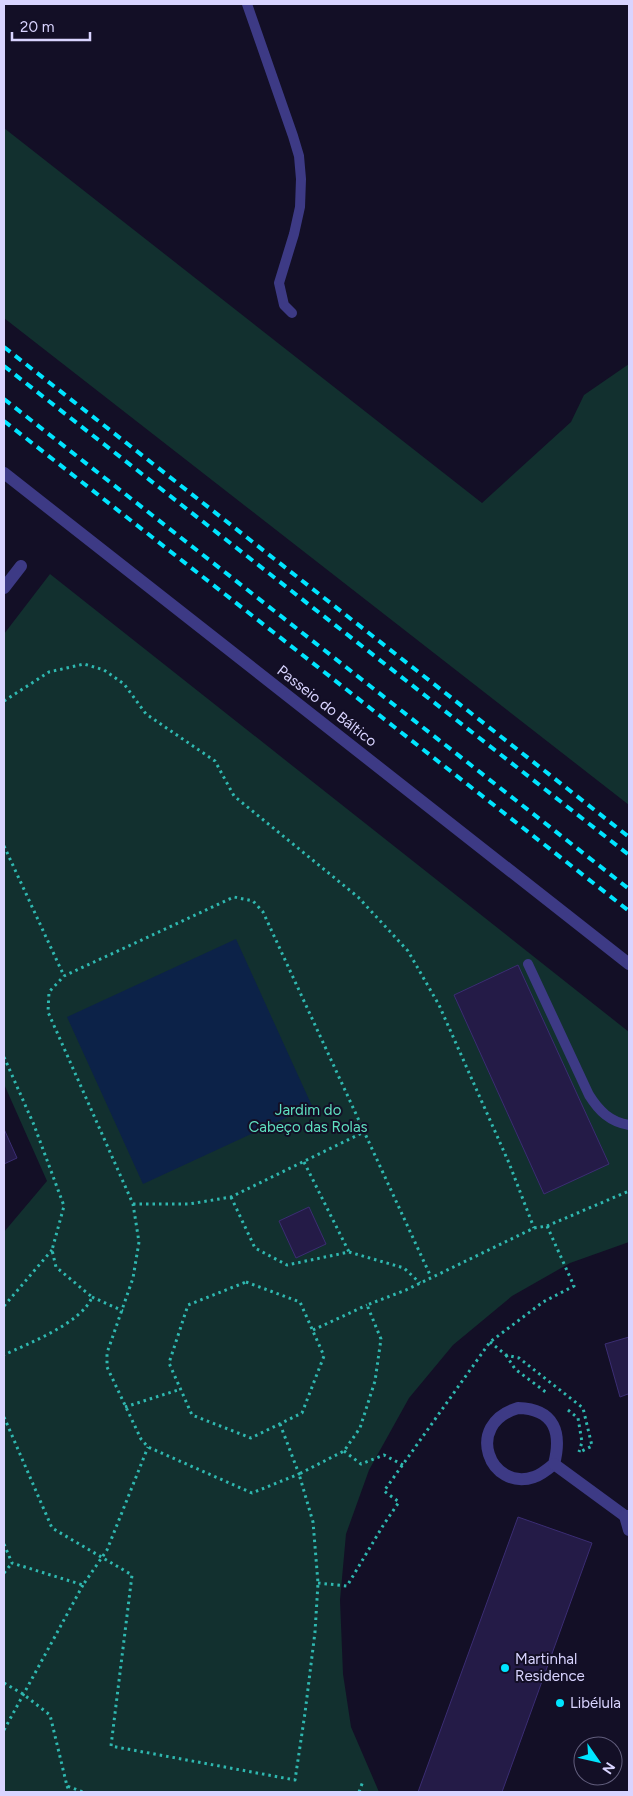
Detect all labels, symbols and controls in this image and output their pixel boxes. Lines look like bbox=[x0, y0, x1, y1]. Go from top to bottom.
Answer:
scale bar bbox=[12, 10, 90, 42]
text: 20 m bbox=[20, 18, 54, 36]
street label: Passeio do Báltico bbox=[274, 662, 381, 751]
park label: Jardim do Cabeço das Rolas bbox=[248, 1101, 368, 1136]
place label: Martinhal Residence bbox=[515, 1650, 585, 1685]
marker: Martinhal Residence bbox=[499, 1662, 511, 1674]
place label: Libélula bbox=[570, 1694, 621, 1712]
marker: Libélula bbox=[554, 1697, 566, 1709]
north arrow bbox=[573, 1736, 623, 1786]
text: N bbox=[598, 1759, 618, 1777]

